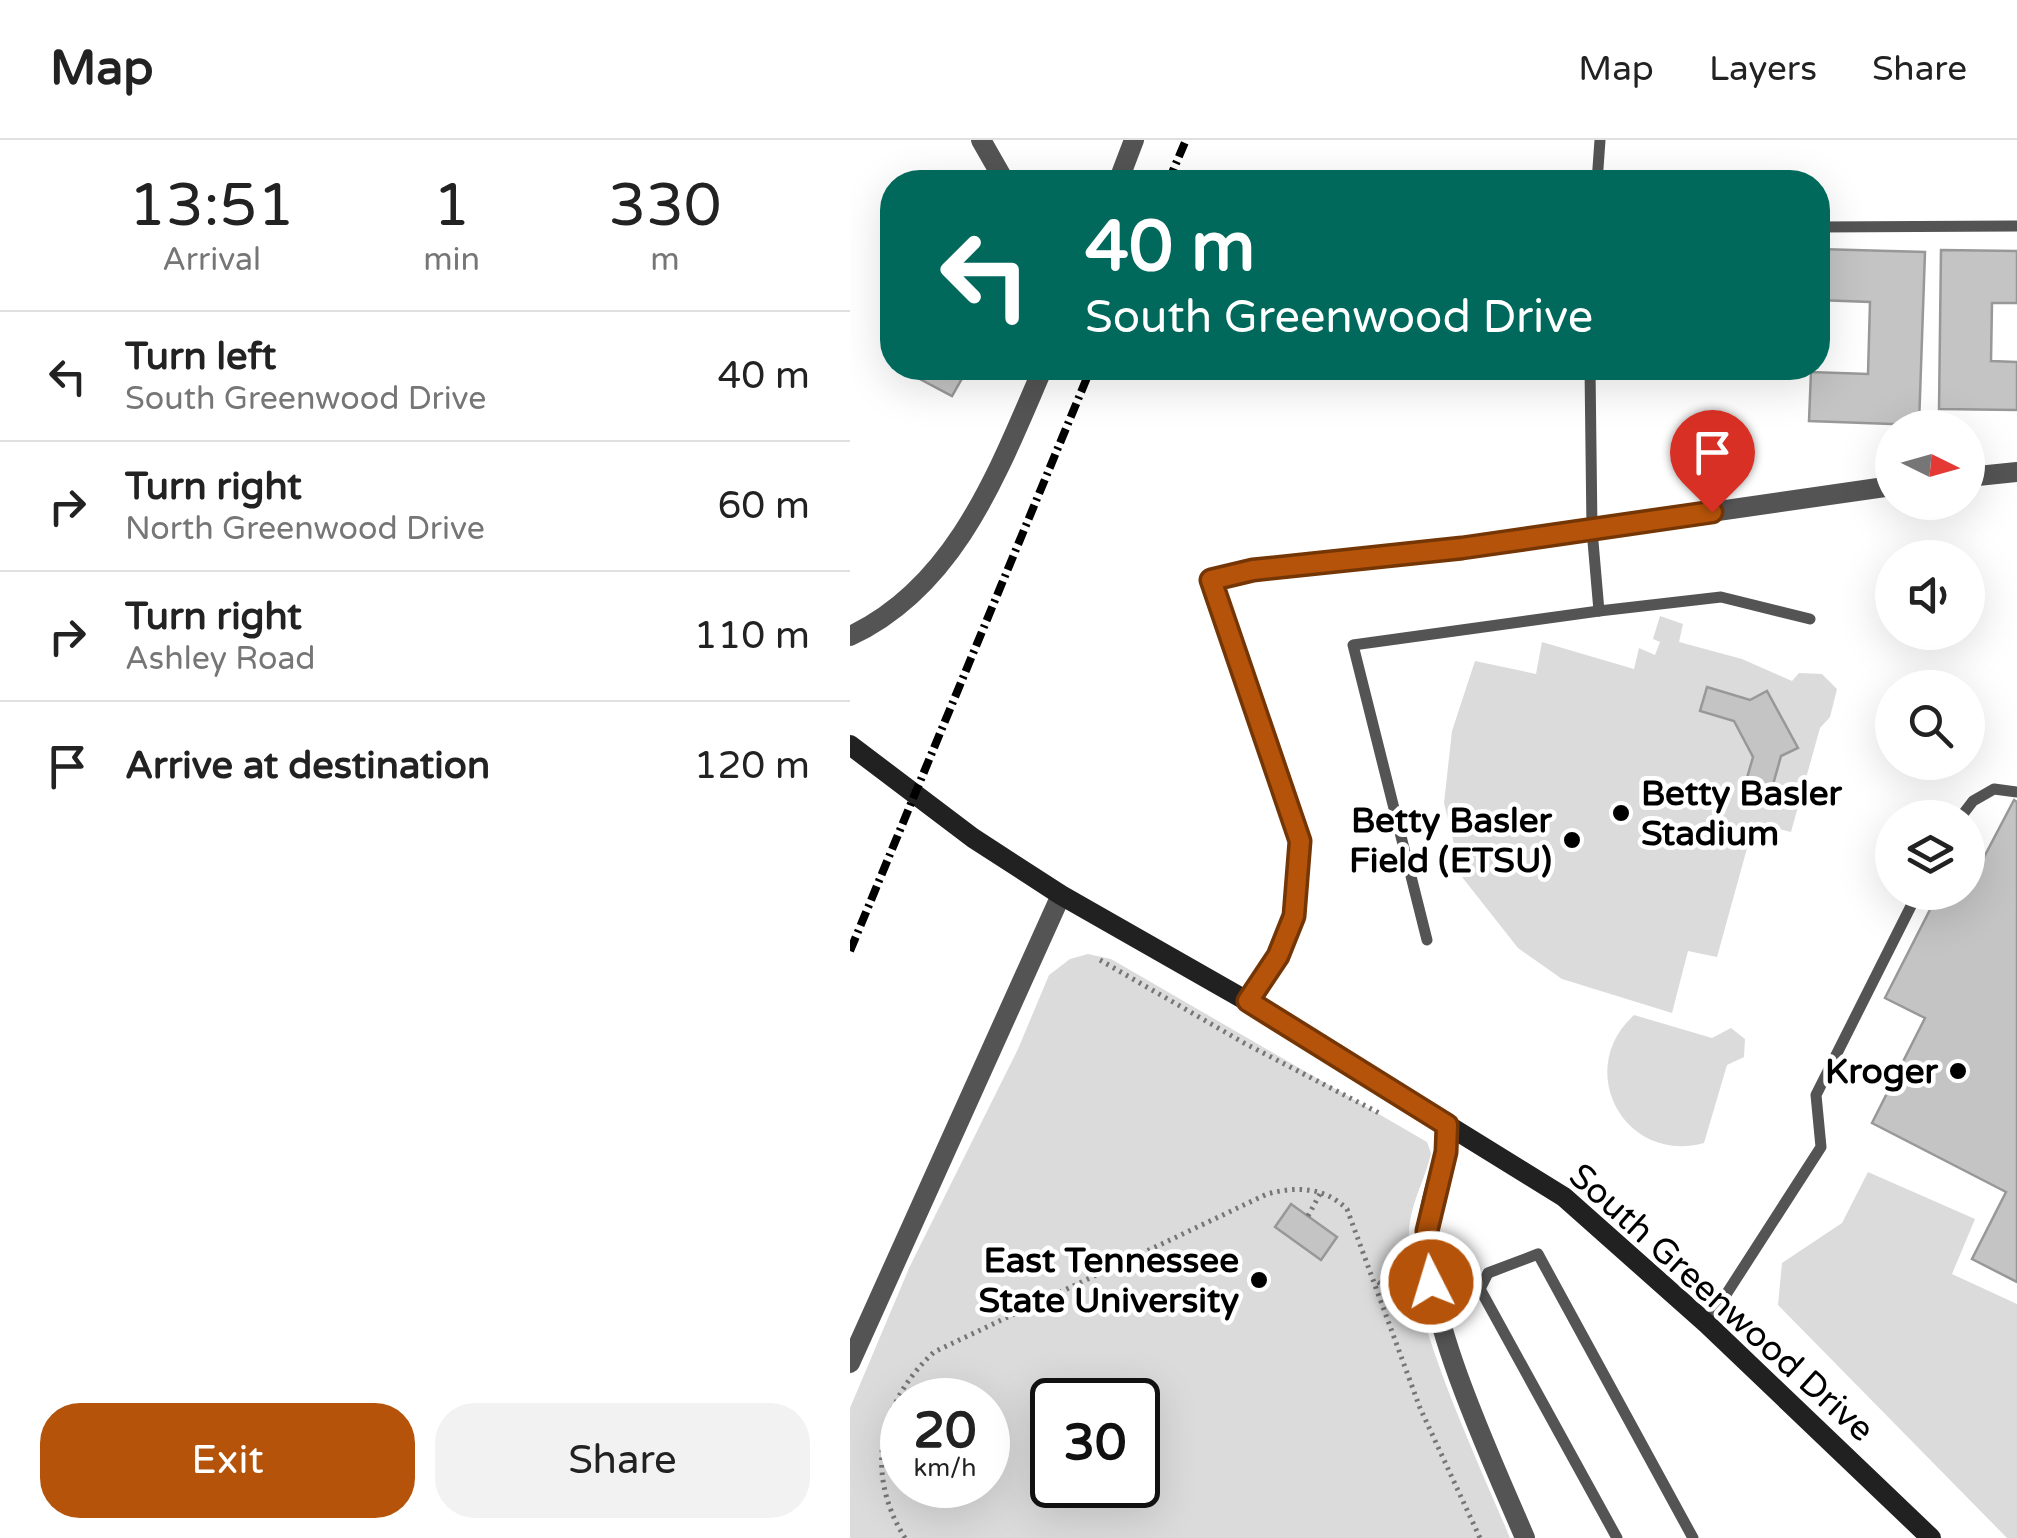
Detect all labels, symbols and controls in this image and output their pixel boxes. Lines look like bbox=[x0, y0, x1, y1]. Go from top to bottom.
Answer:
text: Map bbox=[50, 40, 154, 98]
text: Map bbox=[1578, 48, 1654, 90]
text: Layers bbox=[1709, 48, 1817, 90]
text: Share bbox=[1872, 48, 1967, 90]
text: 13:51 bbox=[128, 170, 295, 242]
text: 1 bbox=[433, 170, 470, 242]
text: 330 bbox=[608, 170, 722, 242]
text: 40 m bbox=[1085, 206, 1255, 290]
icon: left bbox=[920, 210, 1050, 340]
text: Arrival bbox=[162, 241, 261, 279]
text: min bbox=[423, 241, 480, 279]
text: m bbox=[650, 241, 680, 279]
text: South Greenwood Drive bbox=[1085, 291, 1593, 345]
text: Turn left bbox=[125, 334, 276, 380]
icon: left bbox=[40, 349, 95, 404]
text: 40 m bbox=[718, 353, 810, 399]
text: South Greenwood Drive bbox=[125, 380, 486, 418]
pin bbox=[1670, 410, 1755, 513]
north arrow bbox=[1875, 410, 1985, 520]
map controls bbox=[1875, 410, 1985, 910]
icon: arrive bbox=[1685, 425, 1740, 480]
text: Turn right bbox=[125, 464, 302, 510]
icon: right bbox=[40, 479, 95, 534]
text: 60 m bbox=[718, 483, 810, 529]
text: North Greenwood Drive bbox=[125, 510, 485, 548]
button: sound bbox=[1875, 540, 1985, 650]
text: Turn right bbox=[125, 594, 302, 640]
icon: right bbox=[40, 609, 95, 664]
text: 110 m bbox=[694, 613, 810, 659]
text: Ashley Road bbox=[125, 640, 316, 678]
button: search bbox=[1875, 670, 1985, 780]
icon: arrive bbox=[40, 739, 95, 794]
text: Arrive at destination bbox=[125, 743, 490, 789]
text: 120 m bbox=[694, 743, 810, 789]
place label: Betty Basler Stadium bbox=[1641, 773, 1843, 855]
place label: Betty Basler Field (ETSU) bbox=[1349, 800, 1553, 882]
button: layers bbox=[1875, 800, 1985, 910]
marker: Betty Basler Stadium bbox=[1610, 802, 1632, 824]
marker: Betty Basler Field (ETSU) bbox=[1561, 829, 1583, 851]
place label: Kroger bbox=[1825, 1051, 1939, 1093]
marker: Kroger bbox=[1947, 1060, 1969, 1082]
street label: South Greenwood Drive bbox=[1560, 1155, 1882, 1451]
position arrow bbox=[1379, 1230, 1483, 1334]
place label: East Tennessee State University bbox=[979, 1240, 1239, 1322]
marker: East Tennessee State University bbox=[1248, 1269, 1270, 1291]
speed limit sign: 30 bbox=[1030, 1378, 1160, 1508]
text: 20 bbox=[914, 1401, 976, 1461]
button: Exit bbox=[40, 1403, 415, 1518]
button: Share bbox=[435, 1403, 810, 1518]
text: km/h bbox=[914, 1453, 976, 1483]

